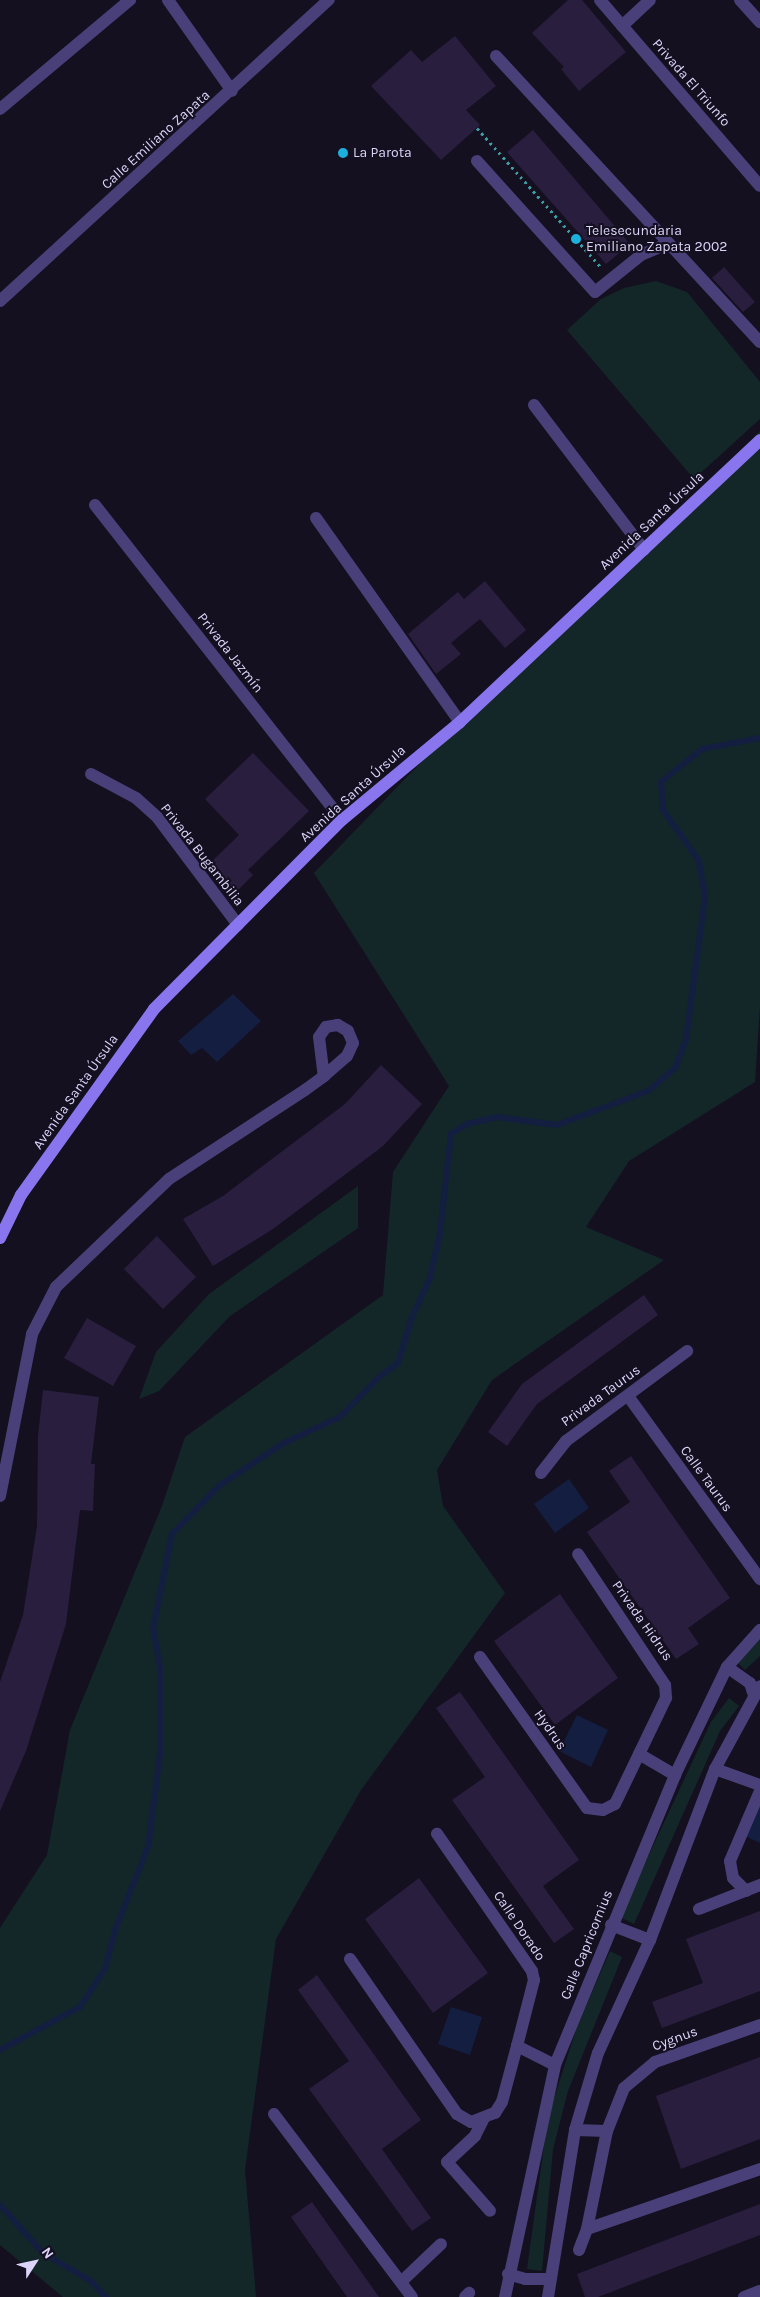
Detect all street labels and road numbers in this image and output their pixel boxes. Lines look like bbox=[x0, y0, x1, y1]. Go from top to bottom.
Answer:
street label: Privada El Triunfo bbox=[648, 36, 734, 130]
street label: Calle Emiliano Zapata bbox=[98, 87, 214, 193]
street label: Avenida Santa Úrsula bbox=[596, 468, 708, 574]
street label: Privada Jazmín bbox=[194, 610, 266, 696]
street label: Avenida Santa Úrsula bbox=[297, 742, 409, 846]
street label: Privada Bugambilia bbox=[157, 800, 247, 910]
street label: Avenida Santa Úrsula bbox=[30, 1031, 122, 1153]
street label: Privada Taurus bbox=[558, 1362, 644, 1430]
street label: Calle Taurus bbox=[676, 1443, 736, 1515]
street label: Privada Hidrus bbox=[608, 1578, 676, 1664]
street label: Hydrus bbox=[530, 1707, 570, 1753]
street label: Calle Dorado bbox=[490, 1888, 548, 1964]
street label: Calle Capricornius bbox=[557, 1888, 617, 2002]
street label: Cygnus bbox=[650, 2023, 700, 2055]

